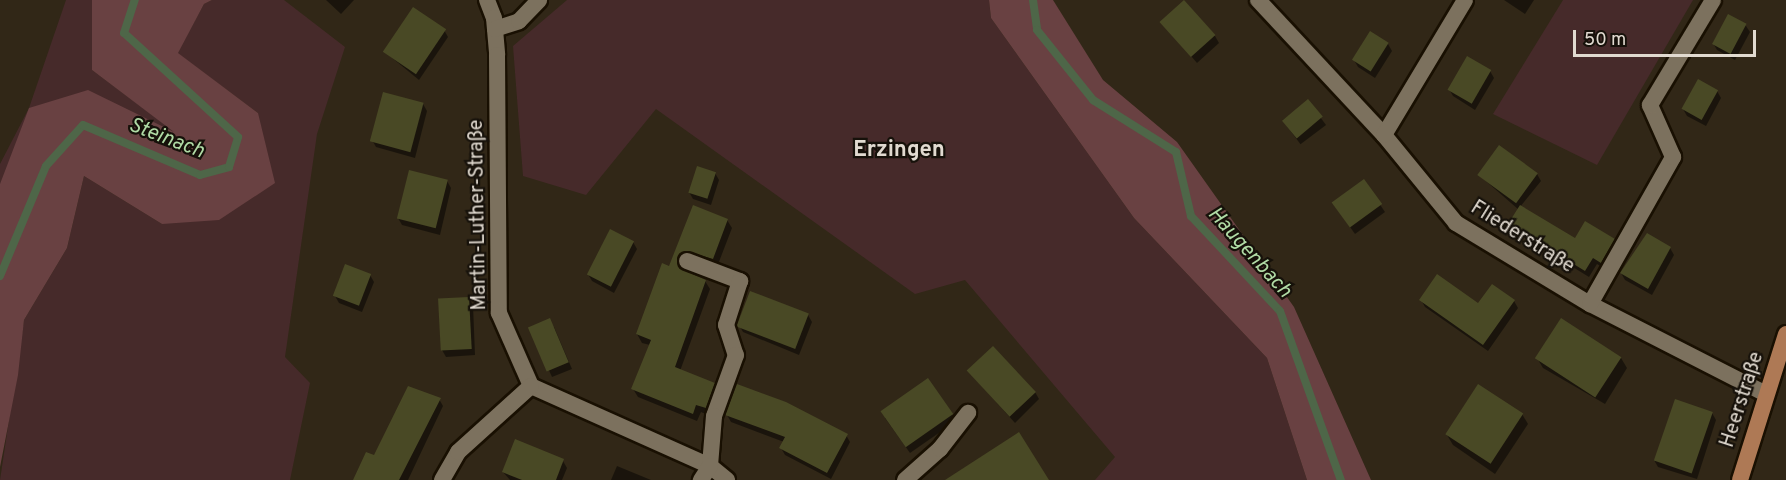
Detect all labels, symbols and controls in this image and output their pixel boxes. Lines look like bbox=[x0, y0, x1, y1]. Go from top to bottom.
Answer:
scale bar bbox=[1576, 18, 1759, 56]
text: 50 m bbox=[1584, 29, 1626, 52]
water label: Steinach bbox=[125, 113, 207, 165]
street label: Martin-Luther-Straße bbox=[465, 119, 493, 311]
district label: Erzingen bbox=[853, 138, 945, 164]
street label: Fliederstraße bbox=[1466, 197, 1578, 279]
water label: Haugenbach bbox=[1202, 202, 1296, 304]
street label: Heerstraße bbox=[1716, 349, 1770, 451]

